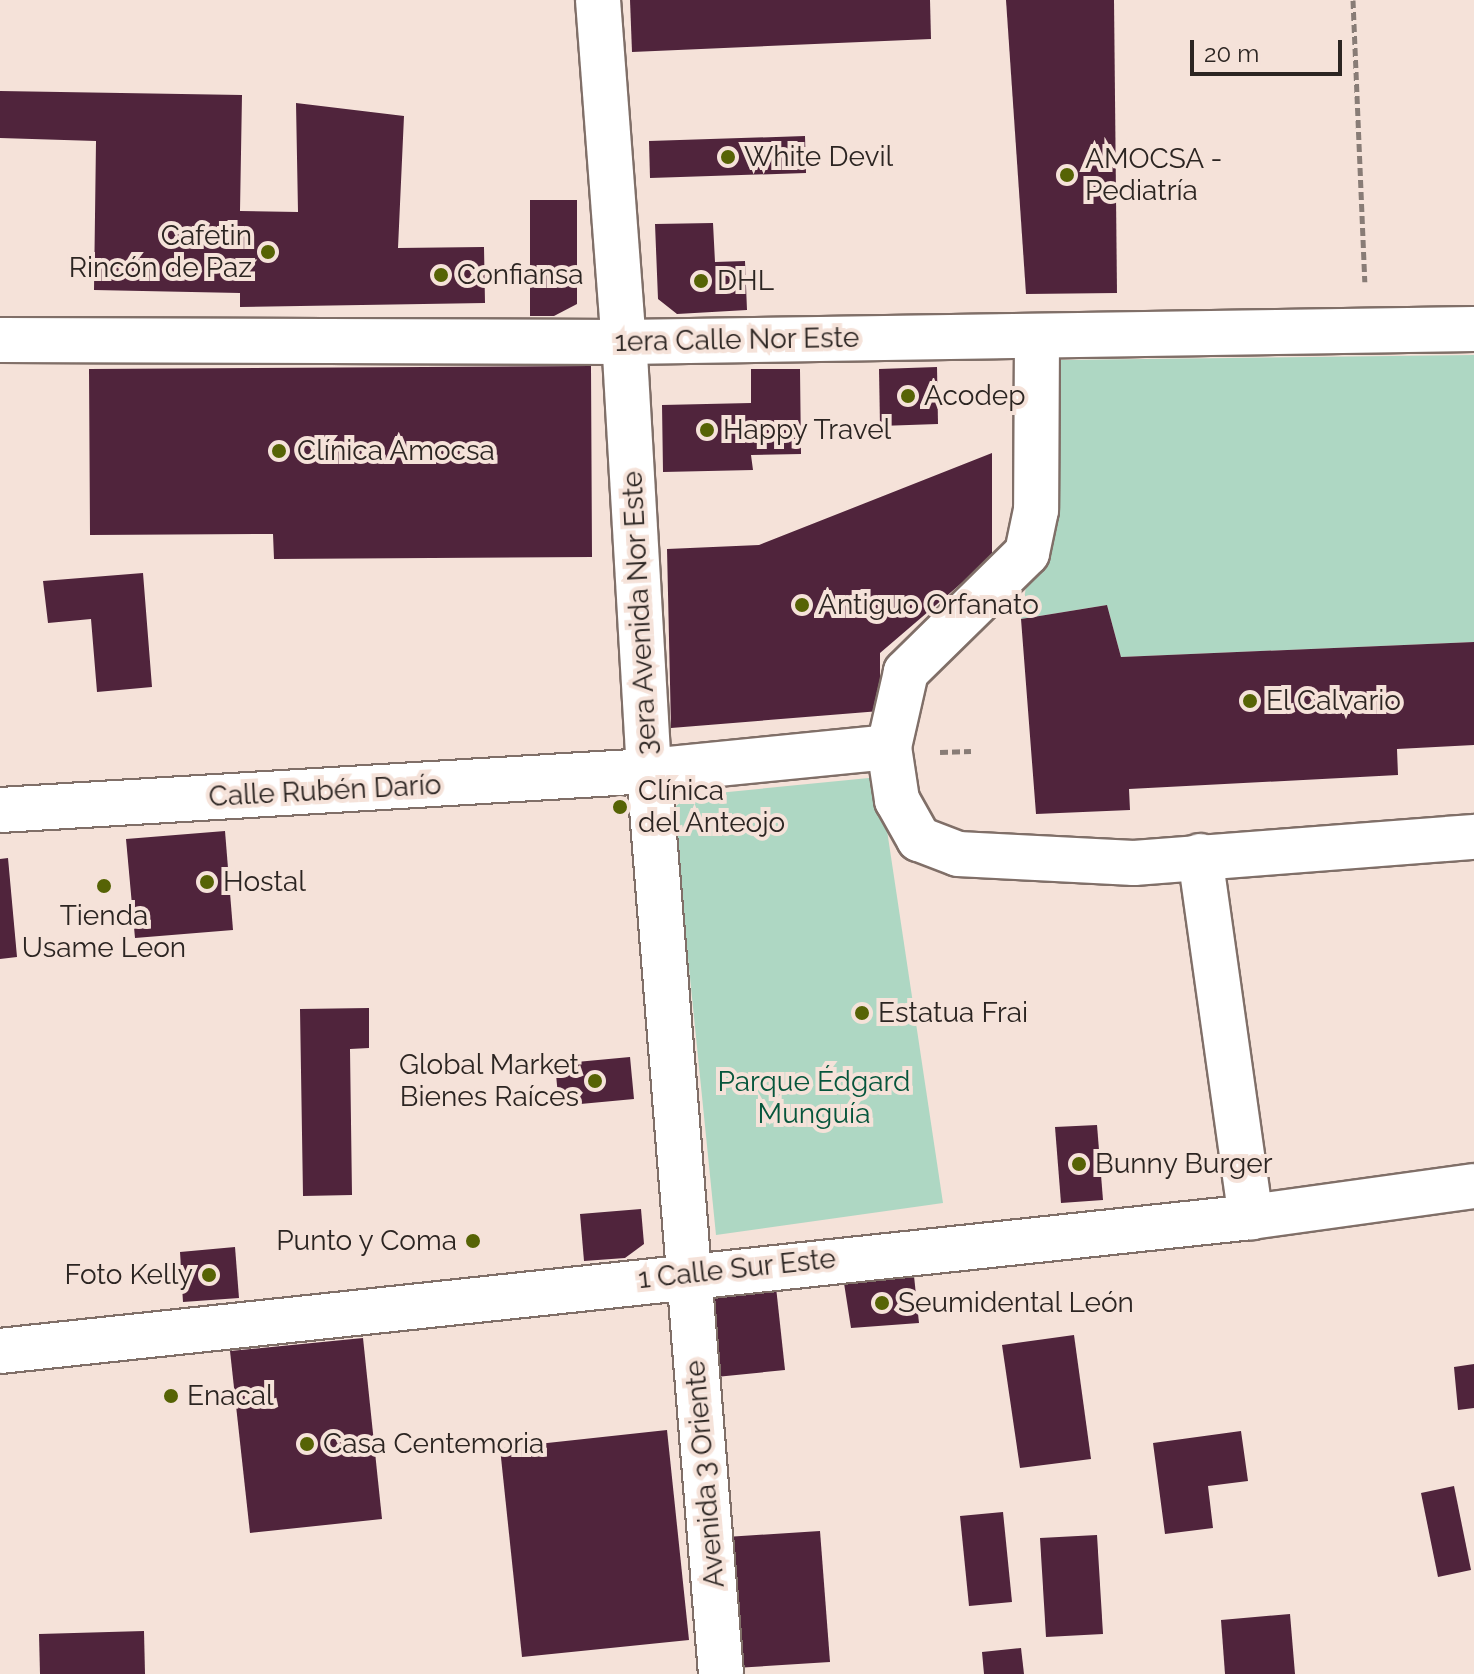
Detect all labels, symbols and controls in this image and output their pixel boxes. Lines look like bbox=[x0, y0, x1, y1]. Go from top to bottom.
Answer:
scale bar bbox=[1194, 24, 1346, 74]
text: 20 m bbox=[1204, 39, 1259, 68]
place label: White Devil bbox=[744, 140, 893, 174]
place label: AMOCSA - Pediatría bbox=[1085, 142, 1223, 208]
marker: White Devil bbox=[719, 148, 737, 166]
marker: AMOCSA - Pediatría bbox=[1056, 164, 1078, 186]
place label: Cafetin Rincón de Paz bbox=[69, 219, 252, 285]
marker: Cafetin Rincón de Paz bbox=[259, 243, 277, 261]
place label: Confiansa bbox=[457, 258, 584, 292]
place label: DHL bbox=[717, 264, 774, 298]
marker: Confiansa bbox=[432, 266, 450, 284]
marker: DHL bbox=[692, 272, 710, 290]
street label: 1era Calle Nor Este bbox=[614, 321, 860, 359]
place label: Acodep bbox=[924, 379, 1026, 413]
marker: Acodep bbox=[899, 387, 917, 405]
place label: Happy Travel bbox=[723, 413, 893, 447]
marker: Happy Travel bbox=[698, 421, 716, 439]
place label: Clínica Amocsa bbox=[297, 434, 496, 468]
marker: Clínica Amocsa bbox=[268, 440, 290, 462]
street label: 3era Avenida Nor Este bbox=[616, 469, 664, 757]
place label: Antiguo Orfanato bbox=[818, 588, 1039, 622]
marker: Antiguo Orfanato bbox=[793, 596, 811, 614]
place label: El Calvario bbox=[1266, 684, 1402, 718]
marker: El Calvario bbox=[1241, 692, 1259, 710]
street label: Calle Rubén Darío bbox=[208, 768, 442, 814]
place label: Clínica del Anteojo bbox=[638, 774, 787, 840]
marker: Clínica del Anteojo bbox=[609, 796, 631, 818]
place label: Hostal bbox=[223, 865, 306, 899]
marker: Hostal bbox=[198, 873, 216, 891]
marker: Tienda Usame Leon bbox=[95, 877, 113, 895]
place label: Tienda Usame Leon bbox=[22, 899, 186, 965]
place label: Estatua Frai bbox=[878, 996, 1028, 1030]
marker: Estatua Frai bbox=[853, 1004, 871, 1022]
place label: Global Market Bienes Raíces bbox=[398, 1048, 579, 1114]
park label: Parque Édgard Munguía bbox=[718, 1065, 910, 1131]
marker: Global Market Bienes Raíces bbox=[586, 1072, 604, 1090]
place label: Bunny Burger bbox=[1095, 1147, 1273, 1181]
marker: Bunny Burger bbox=[1070, 1155, 1088, 1173]
place label: Punto y Coma bbox=[275, 1224, 457, 1258]
marker: Punto y Coma bbox=[464, 1232, 482, 1250]
street label: 1 Calle Sur Este bbox=[636, 1242, 838, 1296]
place label: Foto Kelly bbox=[65, 1258, 193, 1292]
marker: Foto Kelly bbox=[200, 1266, 218, 1284]
place label: Seumidental León bbox=[898, 1286, 1135, 1320]
marker: Seumidental León bbox=[873, 1294, 891, 1312]
street label: Avenida 3 Oriente bbox=[678, 1359, 732, 1589]
place label: Enacal bbox=[187, 1379, 274, 1413]
marker: Enacal bbox=[162, 1387, 180, 1405]
place label: Casa Centemoria bbox=[323, 1427, 544, 1461]
marker: Casa Centemoria bbox=[298, 1435, 316, 1453]

